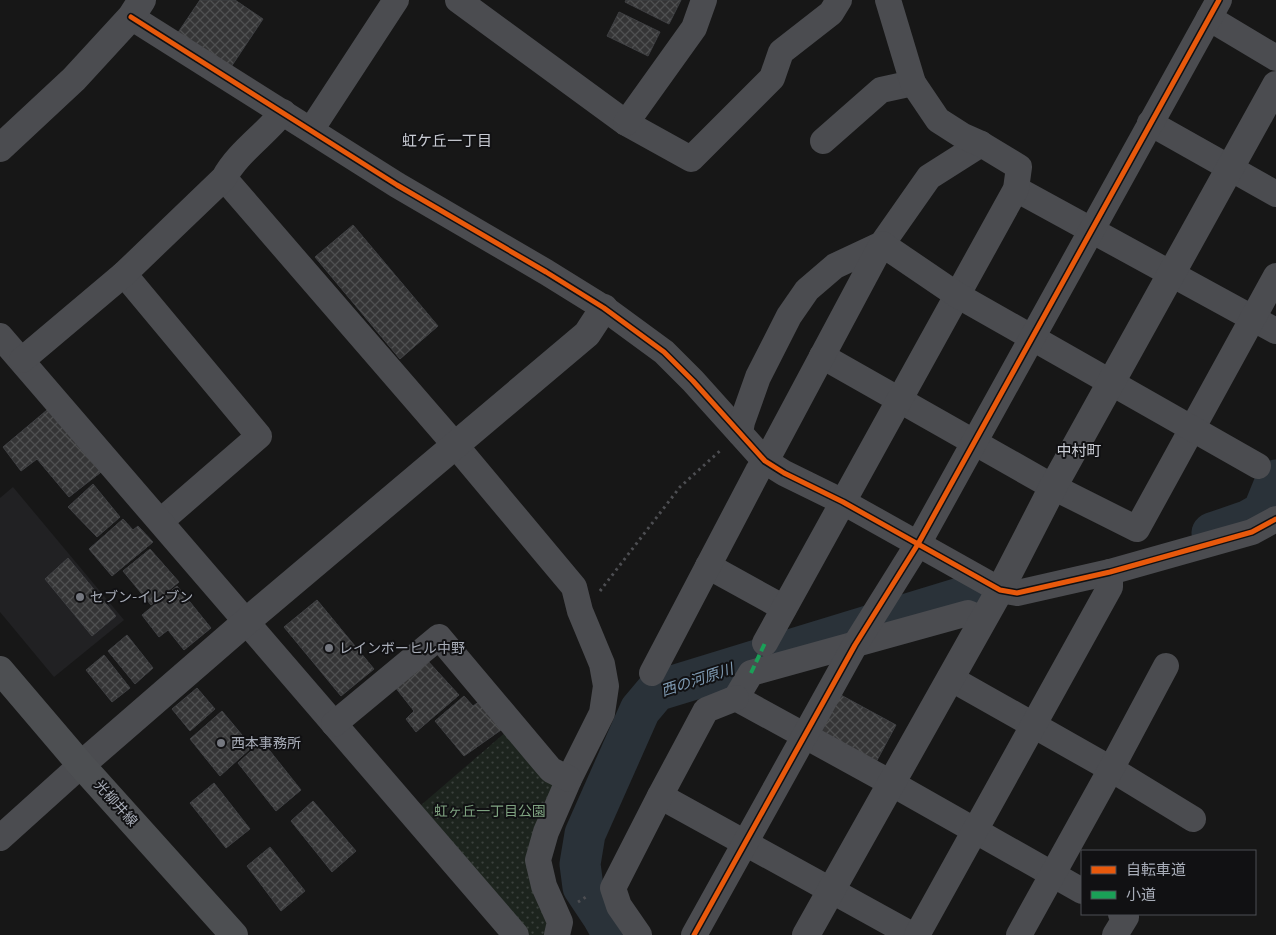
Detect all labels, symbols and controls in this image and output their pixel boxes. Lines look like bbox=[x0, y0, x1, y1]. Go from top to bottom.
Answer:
district label: 虹ケ丘一丁目 bbox=[402, 131, 492, 150]
district label: 中村町 bbox=[1056, 441, 1102, 460]
place label: セブン-イレブン bbox=[90, 588, 193, 606]
marker: セブン-イレブン bbox=[74, 591, 86, 603]
place label: レインボーヒル中野 bbox=[339, 639, 465, 657]
marker: レインボーヒル中野 bbox=[323, 642, 335, 654]
water label: 西の河原川 bbox=[658, 658, 737, 700]
place label: 西本事務所 bbox=[231, 734, 301, 752]
marker: 西本事務所 bbox=[215, 737, 227, 749]
street label: 光柳井線 bbox=[91, 776, 141, 830]
park label: 虹ヶ丘一丁目公園 bbox=[434, 802, 546, 820]
legend bbox=[1081, 850, 1256, 915]
text: 自転車道 bbox=[1126, 860, 1186, 879]
text: 小道 bbox=[1126, 885, 1156, 904]

